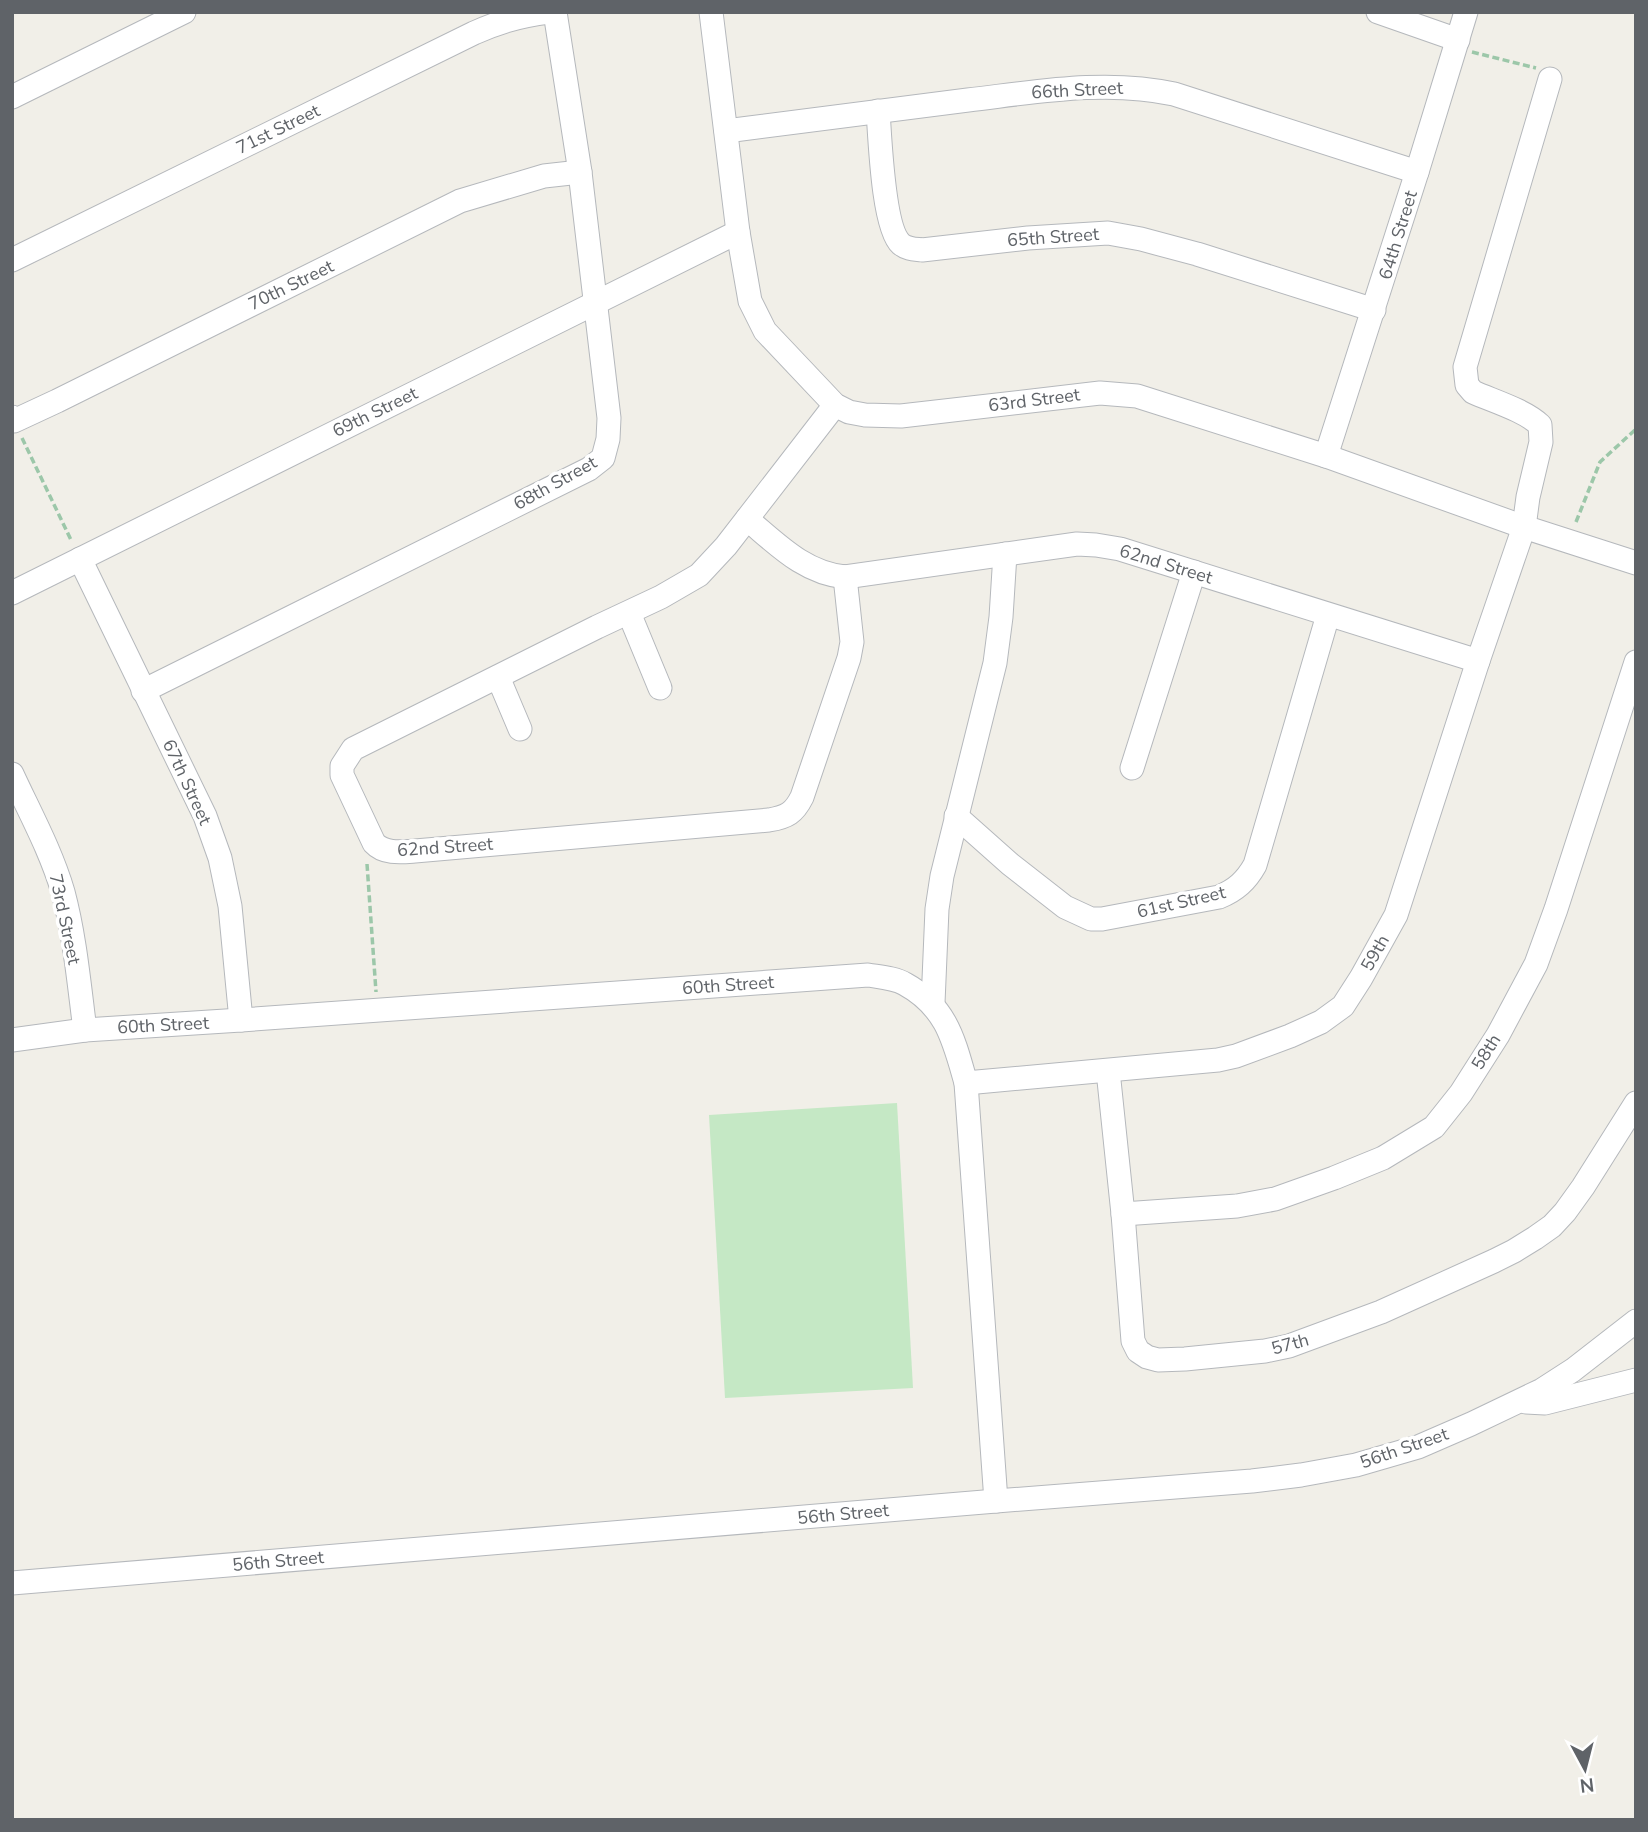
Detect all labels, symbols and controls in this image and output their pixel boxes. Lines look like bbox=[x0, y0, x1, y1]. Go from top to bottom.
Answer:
street label: 66th Street bbox=[1030, 76, 1124, 104]
street label: 71st Street bbox=[232, 98, 324, 160]
street label: 64th Street bbox=[1373, 187, 1423, 282]
street label: 65th Street bbox=[1006, 222, 1100, 252]
street label: 70th Street bbox=[244, 254, 338, 316]
street label: 69th Street bbox=[328, 381, 422, 443]
street label: 63rd Street bbox=[987, 382, 1082, 418]
street label: 68th Street bbox=[509, 450, 602, 516]
street label: 62nd Street bbox=[1117, 538, 1216, 590]
street label: 67th Street bbox=[157, 735, 218, 829]
street label: 62nd Street bbox=[396, 832, 494, 862]
street label: 73rd Street bbox=[44, 871, 86, 967]
street label: 61st Street bbox=[1134, 880, 1228, 924]
street label: 59th bbox=[1355, 930, 1395, 976]
street label: 60th Street bbox=[681, 970, 775, 1000]
street label: 60th Street bbox=[116, 1011, 210, 1039]
street label: 58th bbox=[1466, 1029, 1506, 1075]
street label: 57th bbox=[1268, 1327, 1312, 1361]
street label: 56th Street bbox=[1357, 1421, 1452, 1474]
street label: 56th Street bbox=[796, 1498, 890, 1530]
street label: 56th Street bbox=[231, 1545, 325, 1577]
north arrow bbox=[1550, 1734, 1620, 1804]
text: N bbox=[1578, 1771, 1596, 1799]

